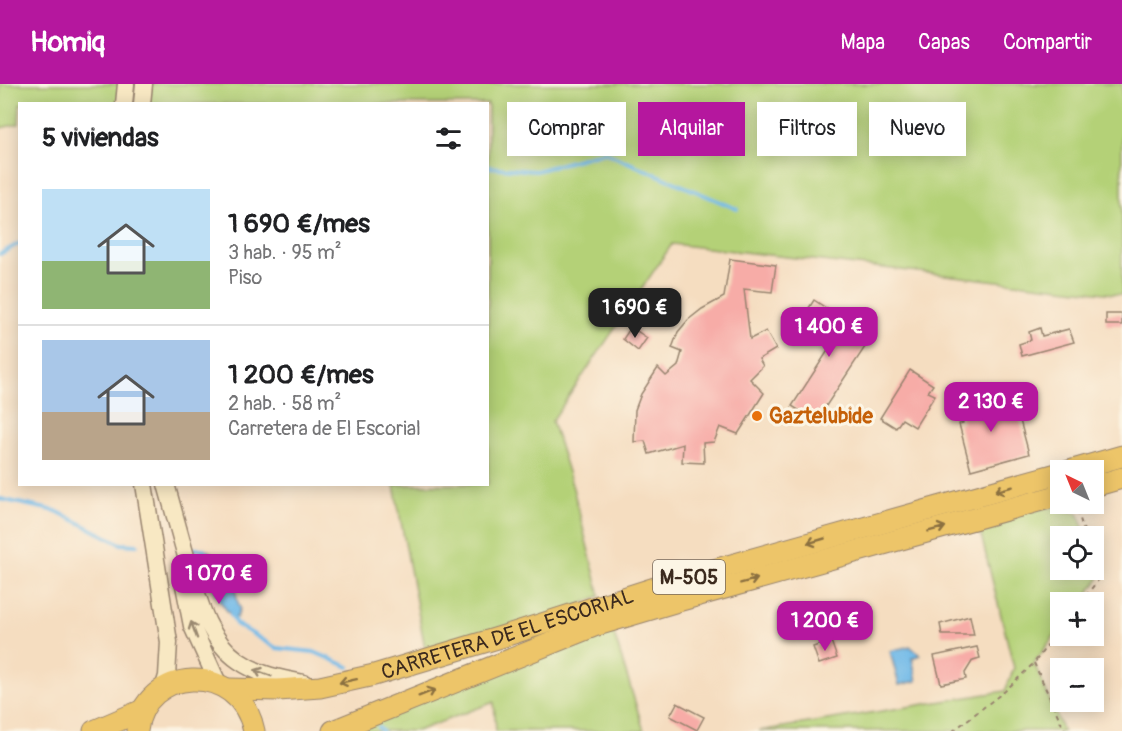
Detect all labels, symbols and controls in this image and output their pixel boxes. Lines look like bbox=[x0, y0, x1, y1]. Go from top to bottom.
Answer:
text: Homiq bbox=[30, 25, 105, 60]
text: Mapa bbox=[841, 29, 885, 56]
text: Capas bbox=[918, 29, 970, 56]
text: Compartir bbox=[1003, 29, 1092, 56]
chip: Comprar bbox=[507, 102, 626, 156]
chip: Alquilar bbox=[638, 102, 745, 156]
chip: Filtros bbox=[757, 102, 857, 156]
chip: Nuevo bbox=[869, 102, 966, 156]
text: 5 viviendas bbox=[42, 122, 159, 154]
icon: filters bbox=[432, 122, 465, 155]
text: 1 690 €/mes bbox=[228, 208, 370, 240]
icon: home bbox=[90, 213, 162, 285]
text: 3 hab. · 95 m² bbox=[228, 240, 342, 265]
text: Piso bbox=[228, 265, 262, 290]
pin: 1 690 € bbox=[580, 288, 690, 339]
text: 1 690 € bbox=[602, 295, 668, 320]
pin: 1 400 € bbox=[774, 307, 884, 358]
text: 1 400 € bbox=[795, 314, 863, 339]
text: 1 200 €/mes bbox=[228, 359, 374, 391]
icon: home bbox=[90, 364, 162, 436]
pin: 2 130 € bbox=[936, 382, 1046, 433]
text: 2 130 € bbox=[958, 389, 1024, 414]
text: 2 hab. · 58 m² bbox=[228, 391, 341, 416]
place label: Gaztelubide bbox=[769, 403, 874, 430]
marker: Gaztelubide bbox=[750, 409, 764, 423]
text: Carretera de El Escorial bbox=[228, 416, 421, 441]
north arrow bbox=[1050, 460, 1104, 514]
map controls bbox=[1050, 460, 1104, 712]
one-way arrow bbox=[995, 484, 1014, 495]
one-way arrow bbox=[927, 523, 946, 534]
button: locate bbox=[1050, 526, 1104, 580]
one-way arrow bbox=[807, 536, 826, 547]
pin: 1 070 € bbox=[164, 554, 274, 605]
road number: M-505 bbox=[653, 560, 725, 594]
text: 1 070 € bbox=[185, 561, 253, 586]
one-way arrow bbox=[739, 575, 758, 586]
street label: CARRETERA DE EL ESCORIAL bbox=[378, 583, 637, 686]
button: + bbox=[1050, 592, 1104, 646]
pin: 1 200 € bbox=[770, 601, 880, 652]
text: 1 200 € bbox=[791, 608, 859, 633]
one-way arrow bbox=[188, 621, 199, 640]
button: − bbox=[1050, 658, 1104, 712]
one-way arrow bbox=[254, 667, 273, 678]
one-way arrow bbox=[338, 675, 357, 687]
one-way arrow bbox=[417, 687, 435, 698]

